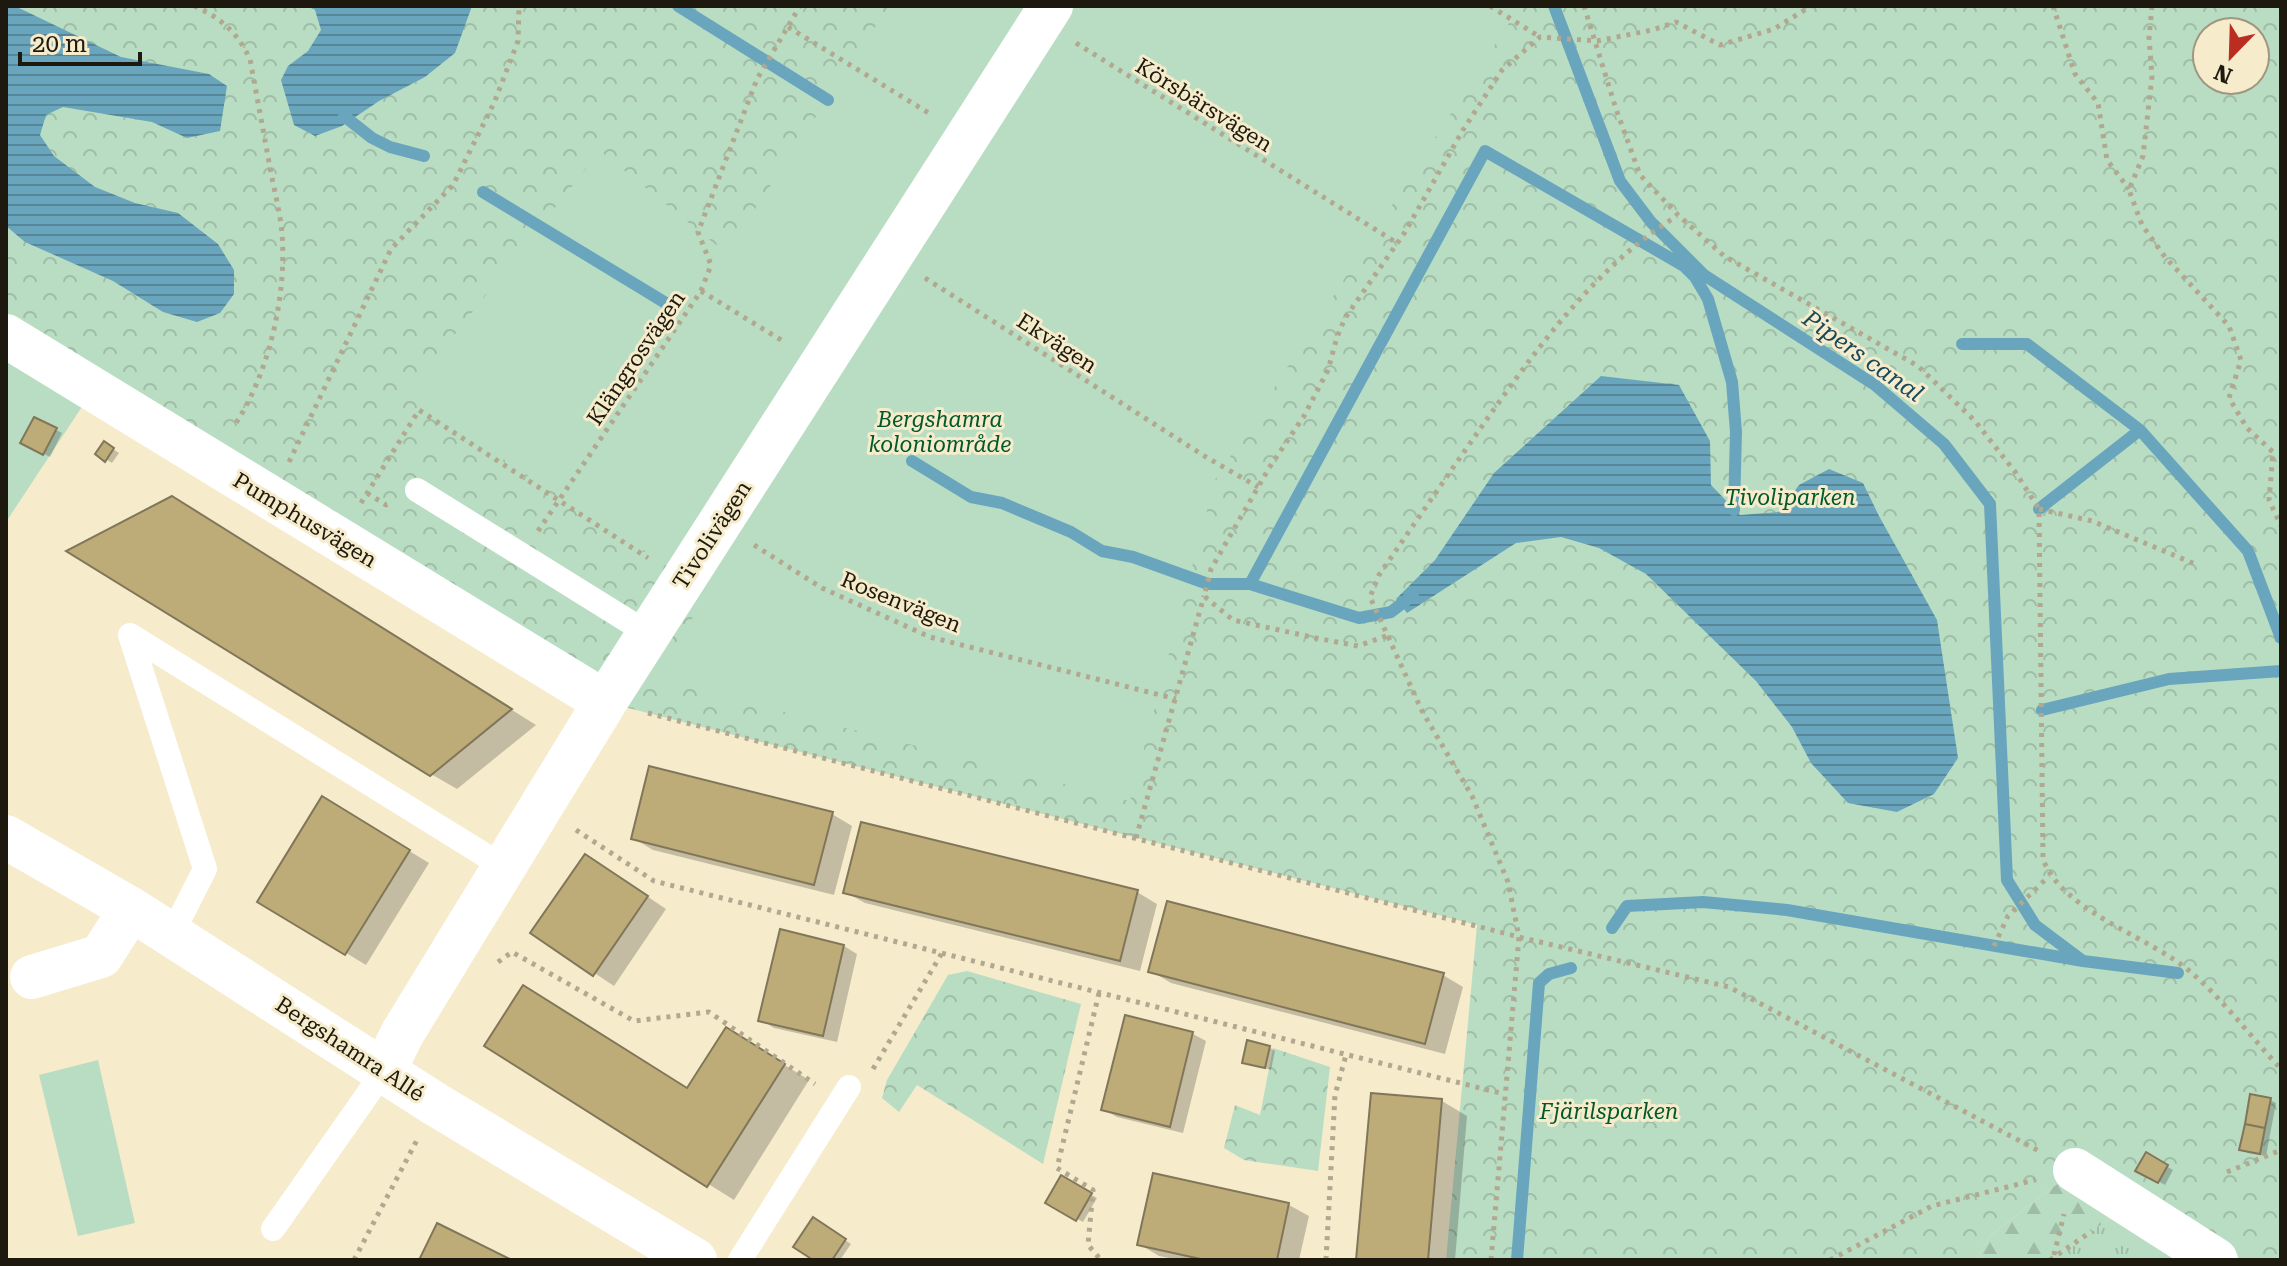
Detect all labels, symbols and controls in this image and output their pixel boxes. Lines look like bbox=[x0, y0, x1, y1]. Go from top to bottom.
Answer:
scale bar bbox=[20, 16, 140, 66]
north arrow bbox=[2191, 16, 2271, 96]
text: 20 m bbox=[32, 30, 87, 58]
street label: Körsbärsvägen bbox=[1131, 53, 1277, 157]
text: N bbox=[2211, 59, 2236, 89]
street label: Klängrosvägen bbox=[582, 286, 690, 430]
water label: Pipers canal bbox=[1797, 304, 1929, 408]
street label: Ekvägen bbox=[1012, 308, 1102, 378]
park label: Bergshamra koloniområde bbox=[869, 407, 1011, 457]
street label: Pumphusvägen bbox=[229, 467, 381, 573]
street label: Tivolivägen bbox=[668, 476, 756, 594]
park label: Tivoliparken bbox=[1724, 485, 1856, 510]
street label: Rosenvägen bbox=[837, 567, 965, 637]
street label: Bergshamra Allé bbox=[271, 992, 429, 1106]
park label: Fjärilsparken bbox=[1539, 1099, 1678, 1124]

